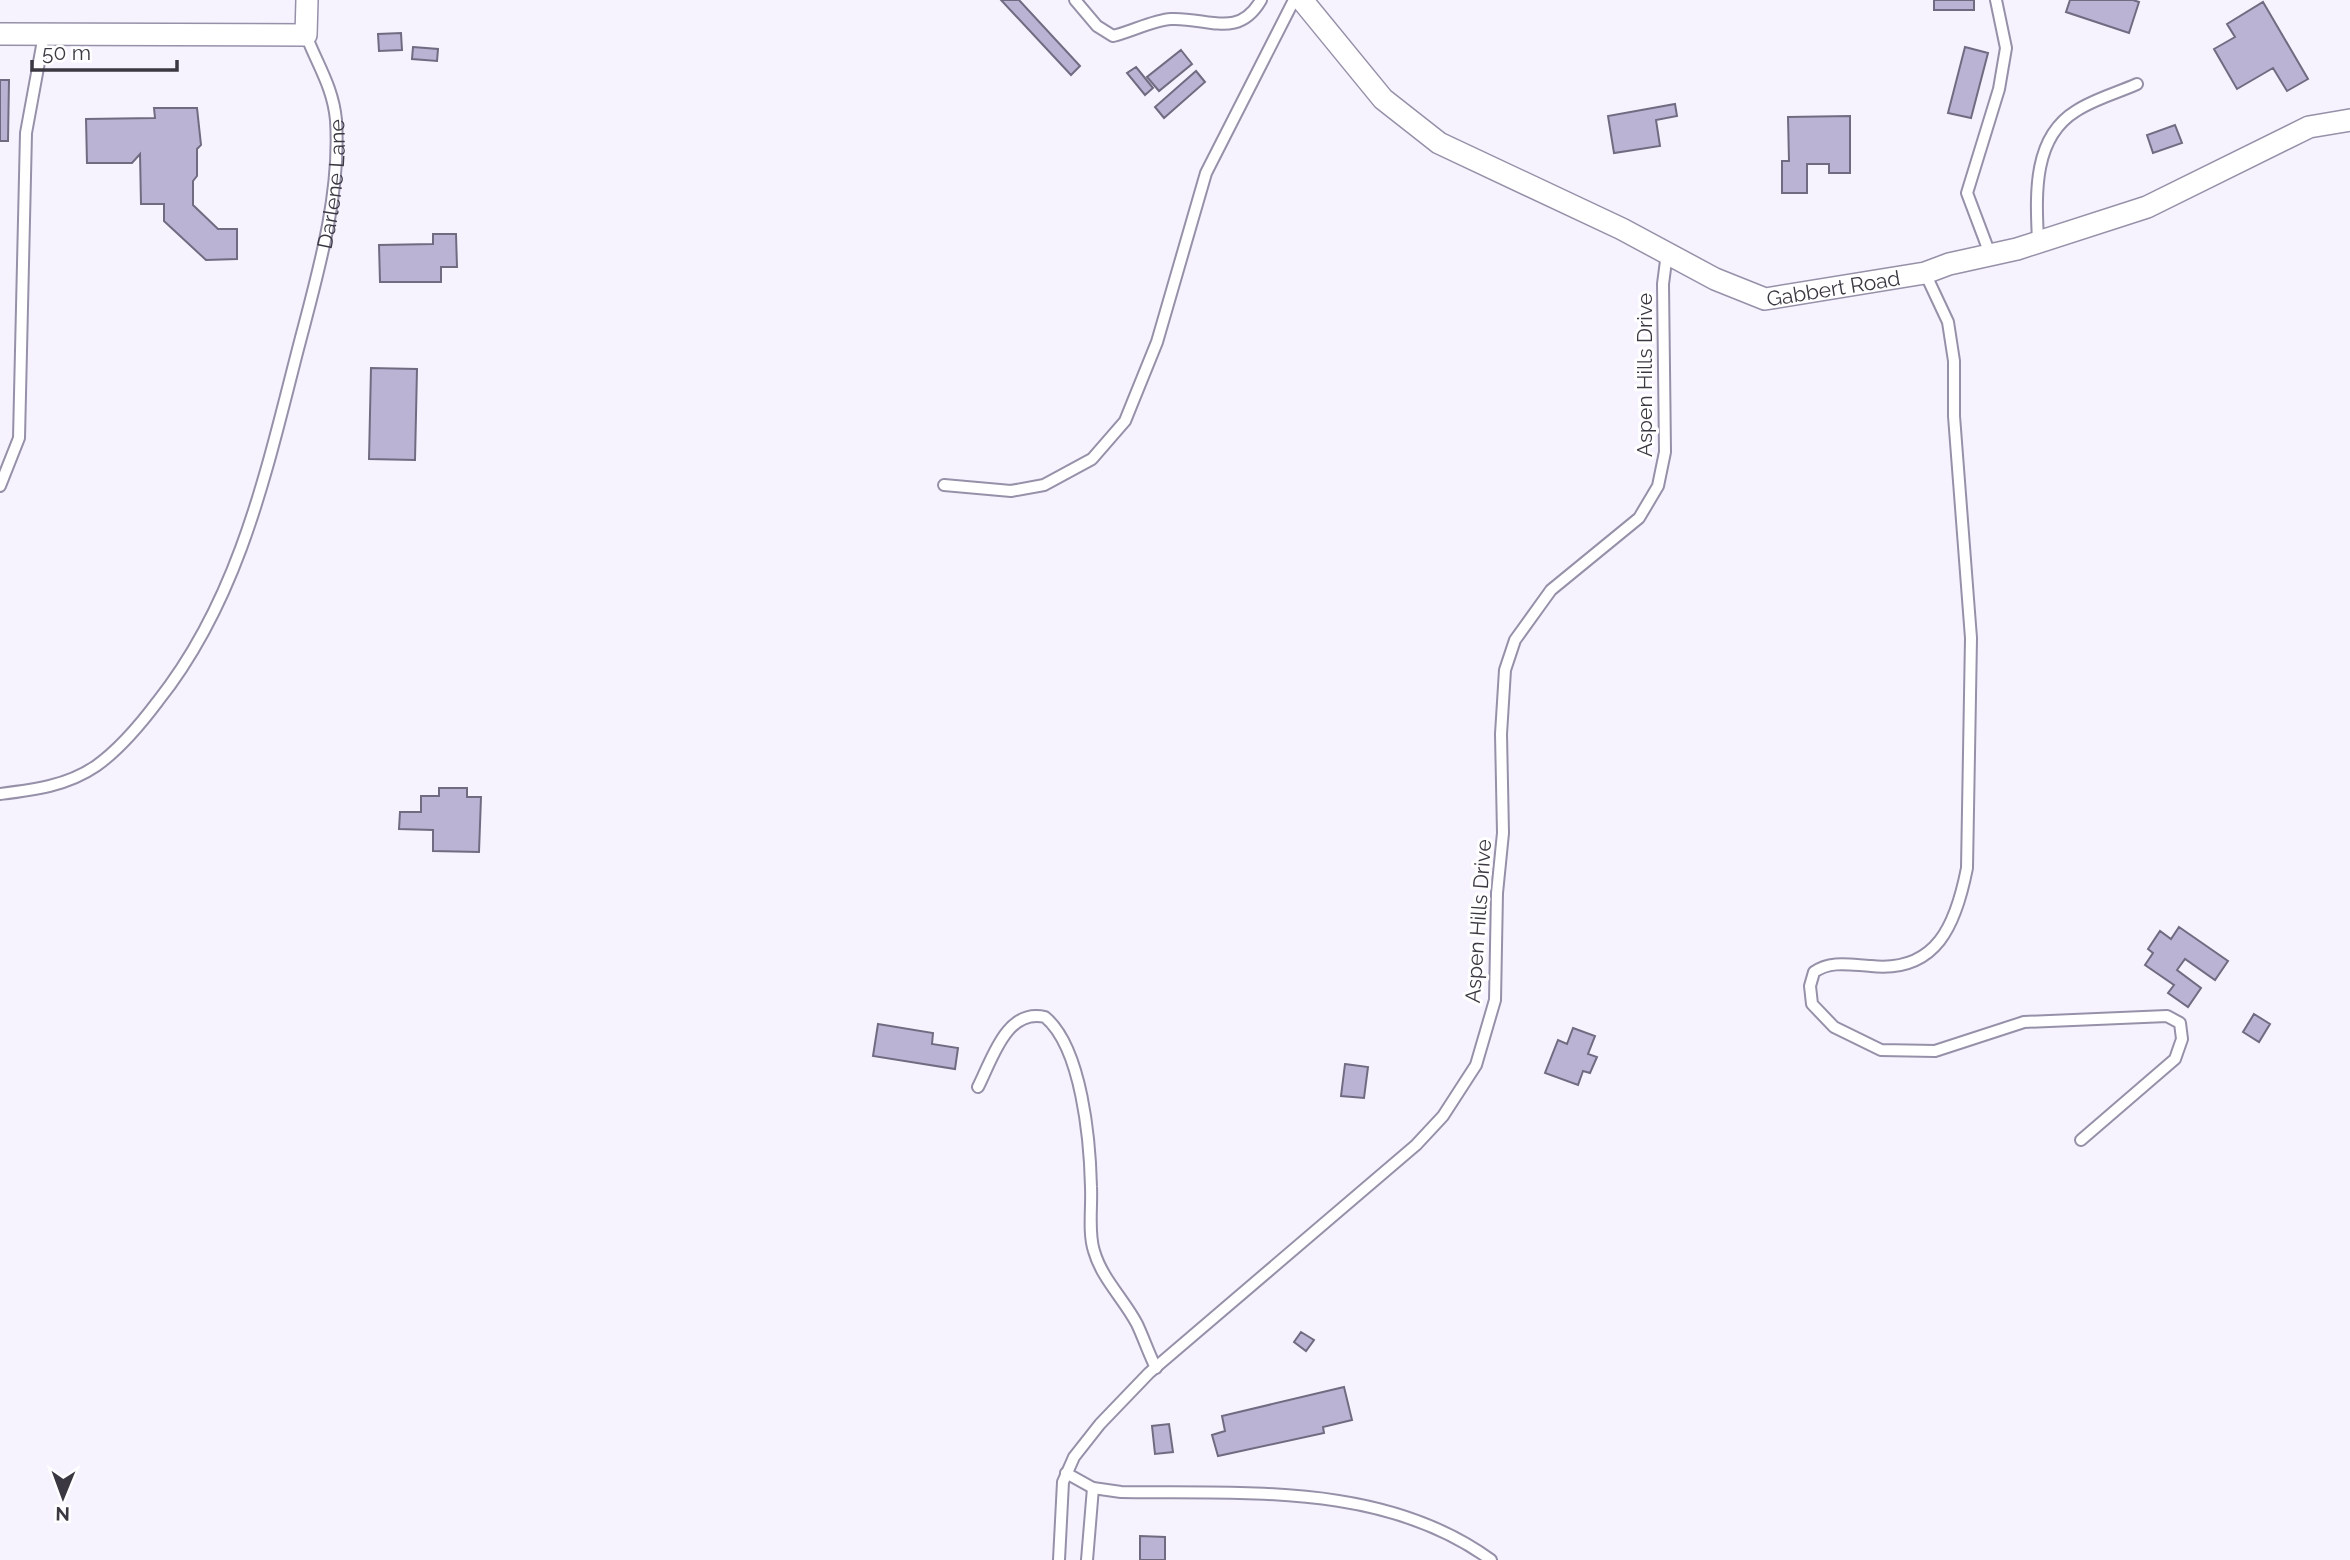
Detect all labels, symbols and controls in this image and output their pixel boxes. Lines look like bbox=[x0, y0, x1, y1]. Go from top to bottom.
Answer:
scale bar bbox=[32, 28, 177, 72]
text: 50 m bbox=[42, 40, 91, 65]
street label: Darlene Lane bbox=[311, 119, 349, 251]
street label: Gabbert Road bbox=[1765, 265, 1902, 311]
street label: Aspen Hills Drive bbox=[1632, 293, 1657, 457]
street label: Aspen Hills Drive bbox=[1460, 838, 1496, 1004]
north arrow bbox=[28, 1462, 98, 1532]
text: N bbox=[55, 1503, 70, 1525]

